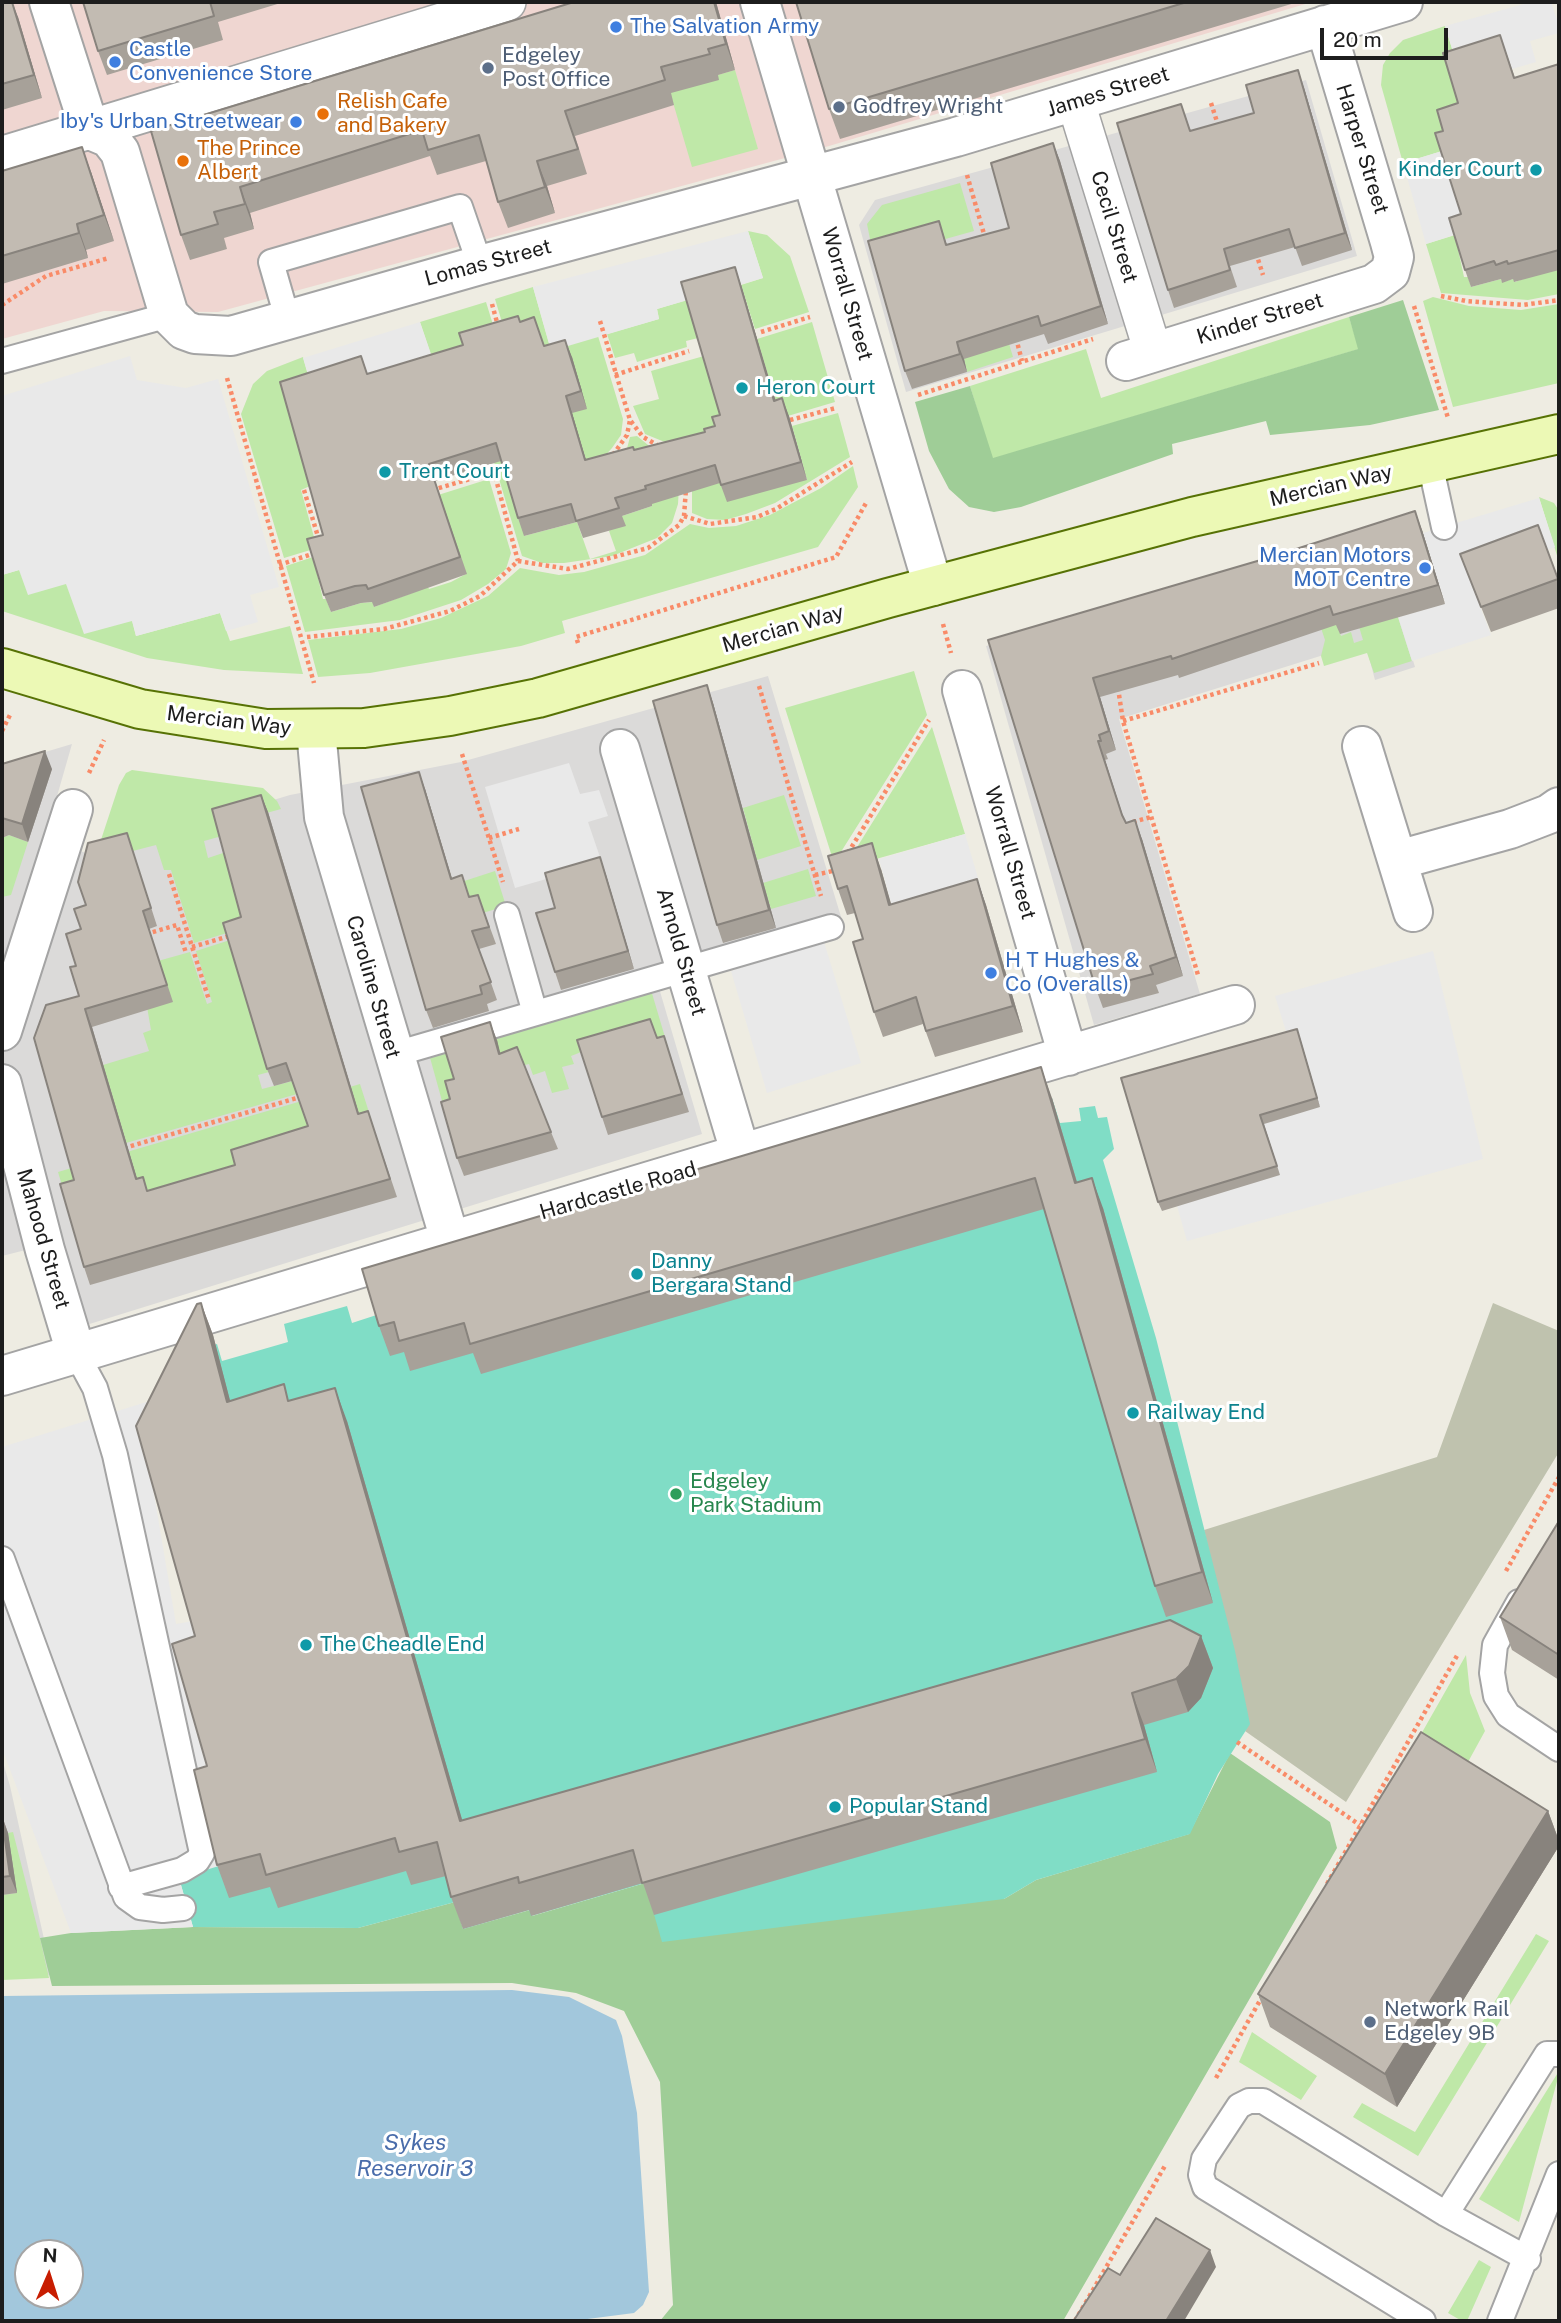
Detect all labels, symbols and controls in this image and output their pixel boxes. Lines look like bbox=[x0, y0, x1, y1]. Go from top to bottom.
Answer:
place label: The Salvation Army bbox=[630, 14, 819, 40]
scale bar bbox=[1323, 14, 1451, 58]
marker: The Salvation Army bbox=[608, 19, 624, 35]
text: 20 m bbox=[1333, 27, 1382, 52]
place label: Castle Convenience Store bbox=[129, 37, 312, 87]
place label: Edgeley Post Office bbox=[502, 43, 610, 93]
marker: Castle Convenience Store bbox=[107, 54, 123, 70]
marker: Edgeley Post Office bbox=[480, 60, 496, 76]
street label: James Street bbox=[1044, 61, 1172, 123]
street label: Harper Street bbox=[1330, 81, 1394, 217]
place label: Relish Cafe and Bakery bbox=[337, 89, 448, 139]
place label: Godfrey Wright bbox=[853, 94, 1003, 120]
marker: Godfrey Wright bbox=[831, 99, 847, 115]
marker: Relish Cafe and Bakery bbox=[315, 106, 331, 122]
place label: Iby's Urban Streetwear bbox=[60, 109, 282, 135]
marker: Iby's Urban Streetwear bbox=[288, 114, 304, 130]
place label: The Prince Albert bbox=[197, 136, 301, 186]
marker: The Prince Albert bbox=[175, 153, 191, 169]
place label: Kinder Court bbox=[1398, 157, 1522, 183]
marker: Kinder Court bbox=[1528, 162, 1544, 178]
street label: Cecil Street bbox=[1085, 168, 1143, 286]
street label: Worrall Street bbox=[816, 224, 878, 364]
street label: Lomas Street bbox=[422, 234, 554, 292]
street label: Kinder Street bbox=[1194, 288, 1326, 350]
place label: Heron Court bbox=[756, 375, 876, 401]
marker: Heron Court bbox=[734, 380, 750, 396]
place label: Trent Court bbox=[399, 459, 510, 485]
street label: Mercian Way bbox=[1267, 460, 1395, 512]
marker: Trent Court bbox=[377, 464, 393, 480]
place label: Mercian Motors MOT Centre bbox=[1259, 543, 1411, 593]
marker: Mercian Motors MOT Centre bbox=[1417, 560, 1433, 576]
street label: Mercian Way bbox=[719, 600, 847, 658]
street label: Mercian Way bbox=[165, 701, 293, 741]
street label: Worrall Street bbox=[979, 783, 1041, 923]
street label: Arnold Street bbox=[651, 885, 711, 1019]
street label: Caroline Street bbox=[341, 912, 405, 1062]
place label: H T Hughes & Co (Overalls) bbox=[1005, 948, 1140, 998]
marker: H T Hughes & Co (Overalls) bbox=[983, 965, 999, 981]
street label: Hardcastle Road bbox=[537, 1157, 699, 1225]
street label: Mahood Street bbox=[11, 1166, 75, 1312]
place label: Danny Bergara Stand bbox=[651, 1249, 792, 1299]
marker: Danny Bergara Stand bbox=[629, 1266, 645, 1282]
place label: Railway End bbox=[1147, 1400, 1265, 1426]
marker: Railway End bbox=[1125, 1405, 1141, 1421]
place label: Edgeley Park Stadium bbox=[690, 1469, 822, 1519]
marker: Edgeley Park Stadium bbox=[668, 1486, 684, 1502]
place label: The Cheadle End bbox=[320, 1632, 484, 1658]
marker: The Cheadle End bbox=[298, 1637, 314, 1653]
place label: Popular Stand bbox=[849, 1794, 988, 1820]
marker: Popular Stand bbox=[827, 1799, 843, 1815]
place label: Network Rail Edgeley 9B bbox=[1384, 1997, 1510, 2047]
marker: Network Rail Edgeley 9B bbox=[1362, 2014, 1378, 2030]
water label: Sykes Reservoir 3 bbox=[356, 2129, 474, 2183]
north arrow bbox=[14, 2239, 84, 2309]
text: N bbox=[42, 2244, 58, 2266]

